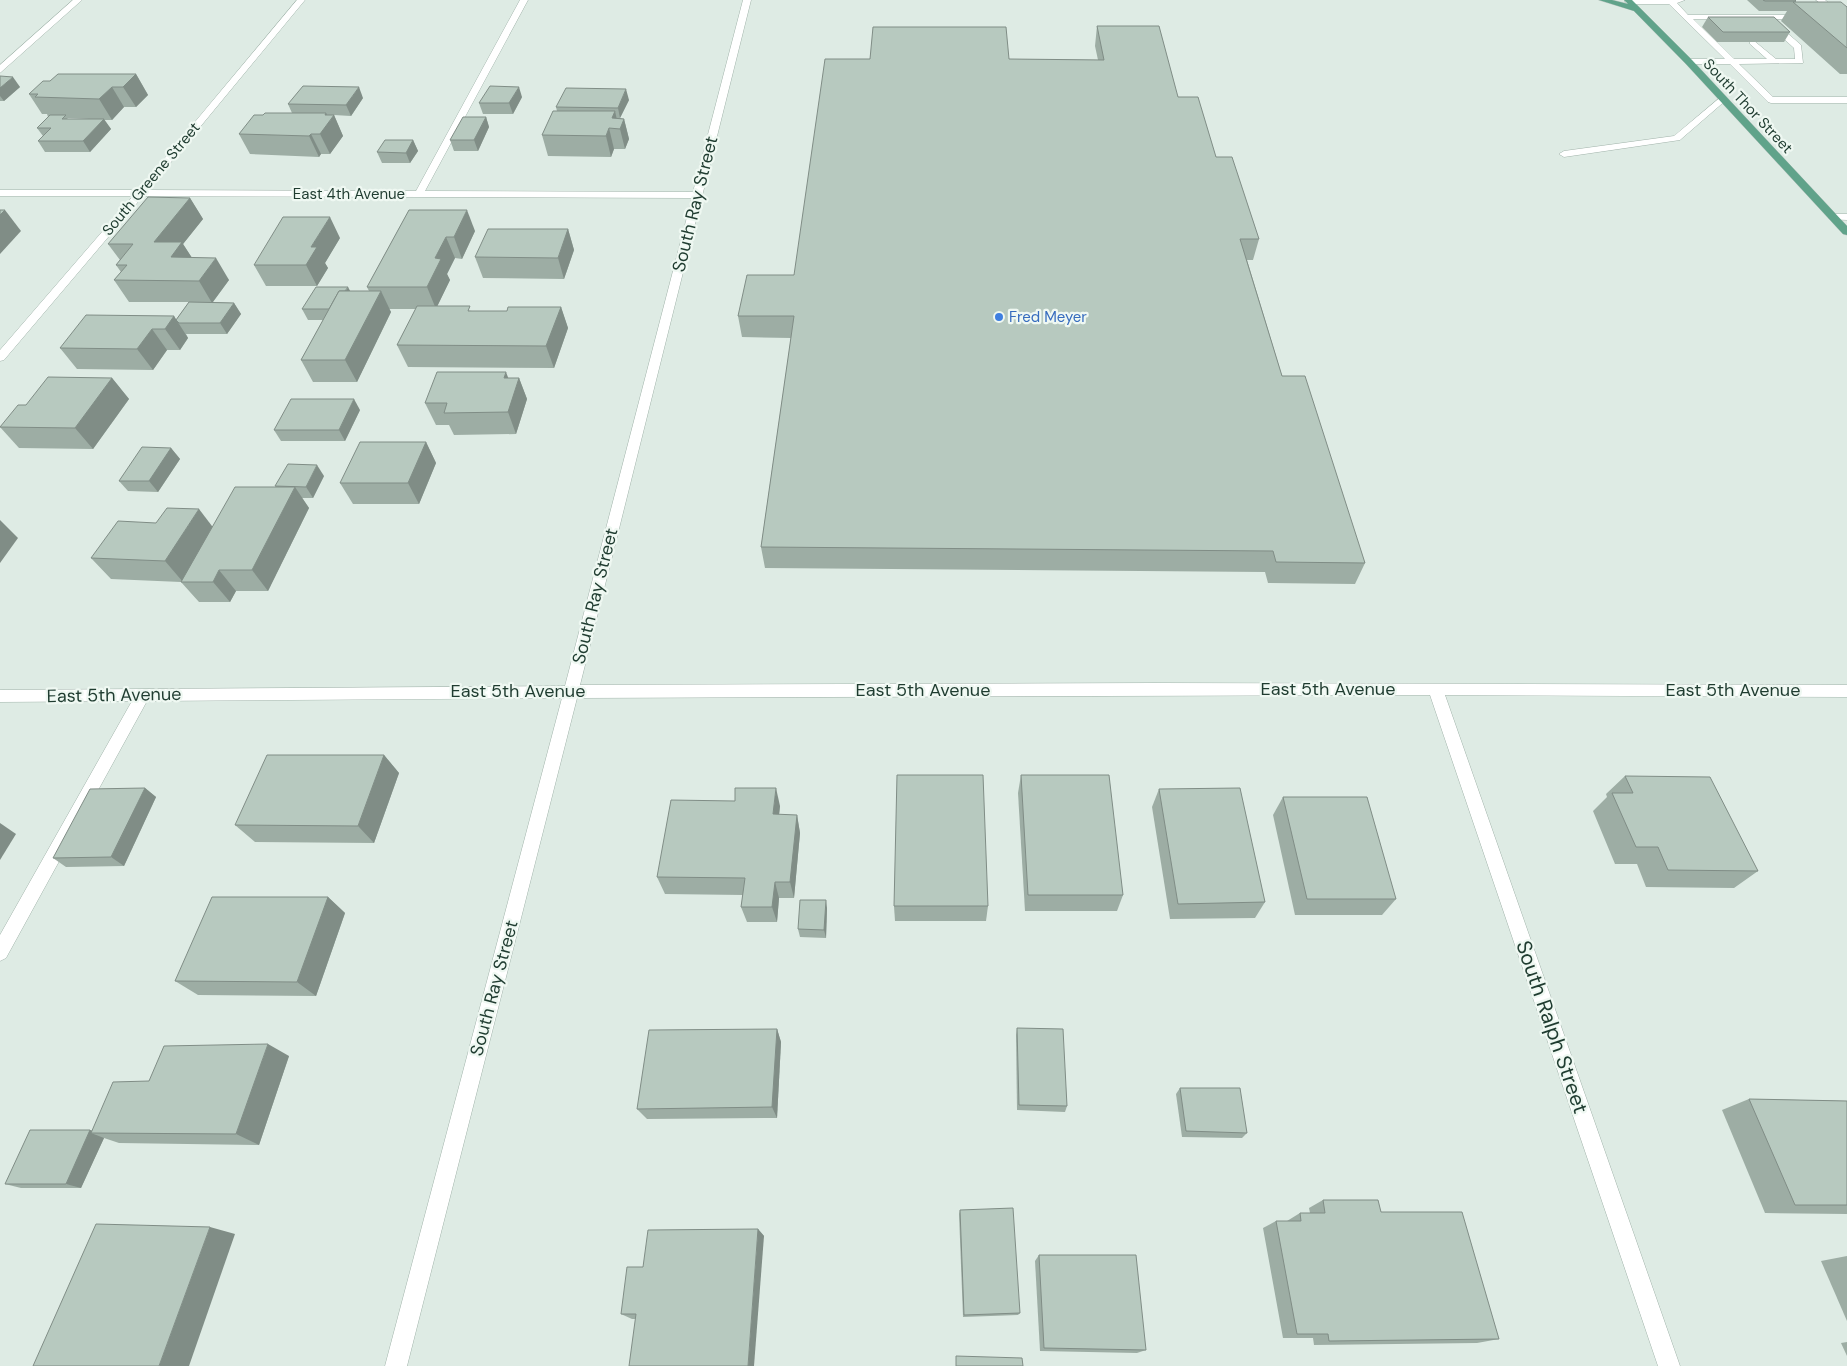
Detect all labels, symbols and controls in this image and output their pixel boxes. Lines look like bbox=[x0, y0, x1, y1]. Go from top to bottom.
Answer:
street label: South Thor Street bbox=[1699, 54, 1797, 158]
street label: South Greene Street bbox=[98, 118, 204, 240]
street label: South Ray Street bbox=[666, 133, 724, 275]
street label: East 4th Avenue bbox=[293, 184, 405, 204]
place label: Fred Meyer bbox=[1009, 307, 1087, 327]
marker: Fred Meyer bbox=[993, 311, 1005, 323]
street label: South Ray Street bbox=[566, 525, 624, 667]
street label: East 5th Avenue bbox=[1261, 677, 1395, 701]
street label: East 5th Avenue bbox=[856, 678, 990, 702]
street label: East 5th Avenue bbox=[1666, 678, 1800, 702]
street label: East 5th Avenue bbox=[451, 679, 585, 703]
street label: East 5th Avenue bbox=[46, 682, 182, 708]
street label: South Ray Street bbox=[464, 918, 524, 1058]
street label: South Ralph Street bbox=[1509, 937, 1595, 1117]

